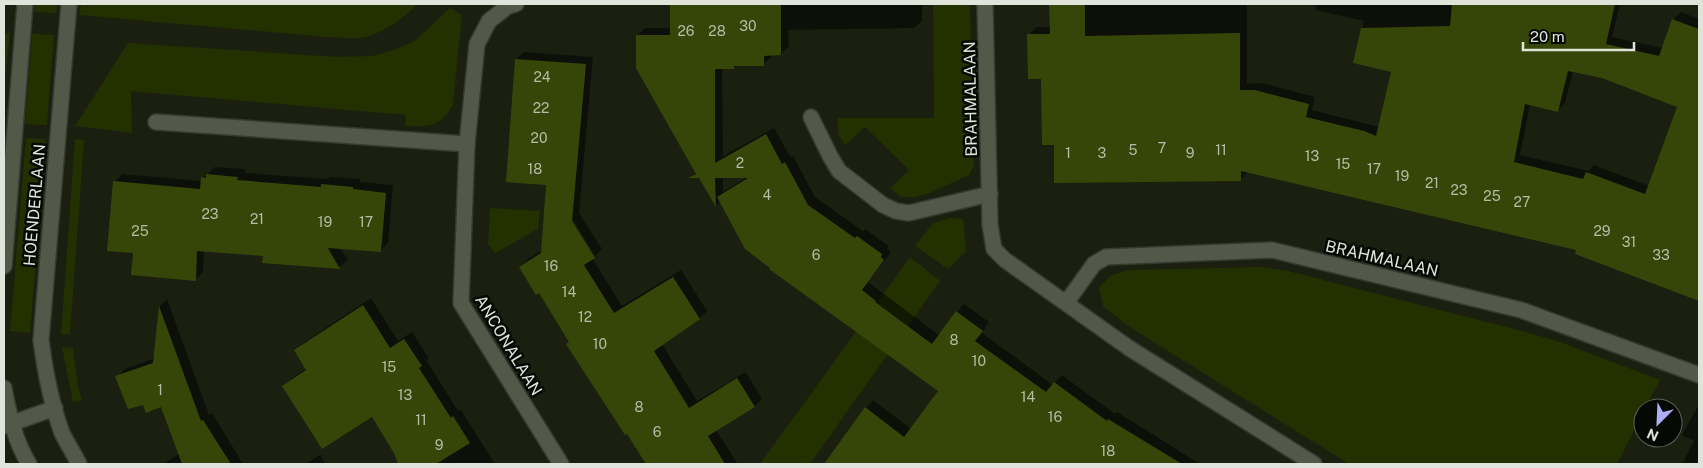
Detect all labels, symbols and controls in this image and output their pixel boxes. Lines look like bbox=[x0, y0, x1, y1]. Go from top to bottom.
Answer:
house number: 30 bbox=[739, 18, 757, 34]
scale bar bbox=[1523, 20, 1634, 52]
house number: 26 bbox=[677, 23, 695, 39]
house number: 28 bbox=[708, 23, 726, 39]
text: 20 m bbox=[1530, 28, 1565, 45]
street label: BRAHMALAAN bbox=[960, 41, 981, 157]
house number: 24 bbox=[533, 69, 551, 85]
house number: 22 bbox=[533, 100, 549, 116]
house number: 20 bbox=[531, 130, 547, 146]
house number: 7 bbox=[1158, 140, 1166, 156]
house number: 5 bbox=[1129, 142, 1138, 158]
house number: 11 bbox=[1215, 142, 1227, 158]
street label: HOENDERLAAN bbox=[20, 143, 49, 267]
house number: 1 bbox=[1065, 145, 1071, 161]
house number: 3 bbox=[1098, 145, 1107, 161]
house number: 9 bbox=[1186, 145, 1195, 161]
house number: 13 bbox=[1305, 148, 1319, 164]
house number: 2 bbox=[736, 155, 744, 171]
house number: 15 bbox=[1336, 156, 1350, 172]
house number: 18 bbox=[528, 161, 542, 177]
house number: 17 bbox=[1367, 161, 1381, 177]
house number: 19 bbox=[1395, 168, 1409, 184]
house number: 21 bbox=[1425, 175, 1439, 191]
house number: 23 bbox=[1450, 182, 1468, 198]
house number: 4 bbox=[763, 187, 772, 203]
house number: 25 bbox=[1483, 188, 1501, 204]
house number: 27 bbox=[1514, 194, 1530, 210]
house number: 23 bbox=[201, 206, 219, 222]
house number: 21 bbox=[250, 211, 264, 227]
house number: 19 bbox=[318, 214, 332, 230]
house number: 17 bbox=[359, 214, 373, 230]
house number: 25 bbox=[131, 223, 149, 239]
house number: 29 bbox=[1593, 223, 1611, 239]
house number: 31 bbox=[1622, 234, 1636, 250]
street label: BRAHMALAAN bbox=[1324, 236, 1440, 281]
house number: 6 bbox=[812, 247, 821, 263]
house number: 33 bbox=[1652, 247, 1670, 263]
house number: 16 bbox=[544, 258, 558, 274]
house number: 14 bbox=[562, 284, 576, 300]
street label: ANCONALAAN bbox=[471, 291, 546, 399]
house number: 12 bbox=[578, 309, 592, 325]
house number: 8 bbox=[949, 332, 959, 348]
house number: 10 bbox=[593, 336, 607, 352]
house number: 10 bbox=[972, 353, 986, 369]
house number: 15 bbox=[382, 359, 396, 375]
house number: 1 bbox=[157, 382, 163, 398]
house number: 13 bbox=[398, 387, 412, 403]
house number: 14 bbox=[1021, 389, 1035, 405]
north arrow bbox=[1633, 398, 1683, 448]
house number: 8 bbox=[634, 399, 644, 415]
house number: 16 bbox=[1048, 409, 1062, 425]
house number: 11 bbox=[415, 412, 427, 428]
house number: 6 bbox=[653, 424, 662, 440]
text: N bbox=[1644, 425, 1661, 444]
house number: 9 bbox=[435, 437, 444, 453]
house number: 18 bbox=[1101, 443, 1115, 459]

